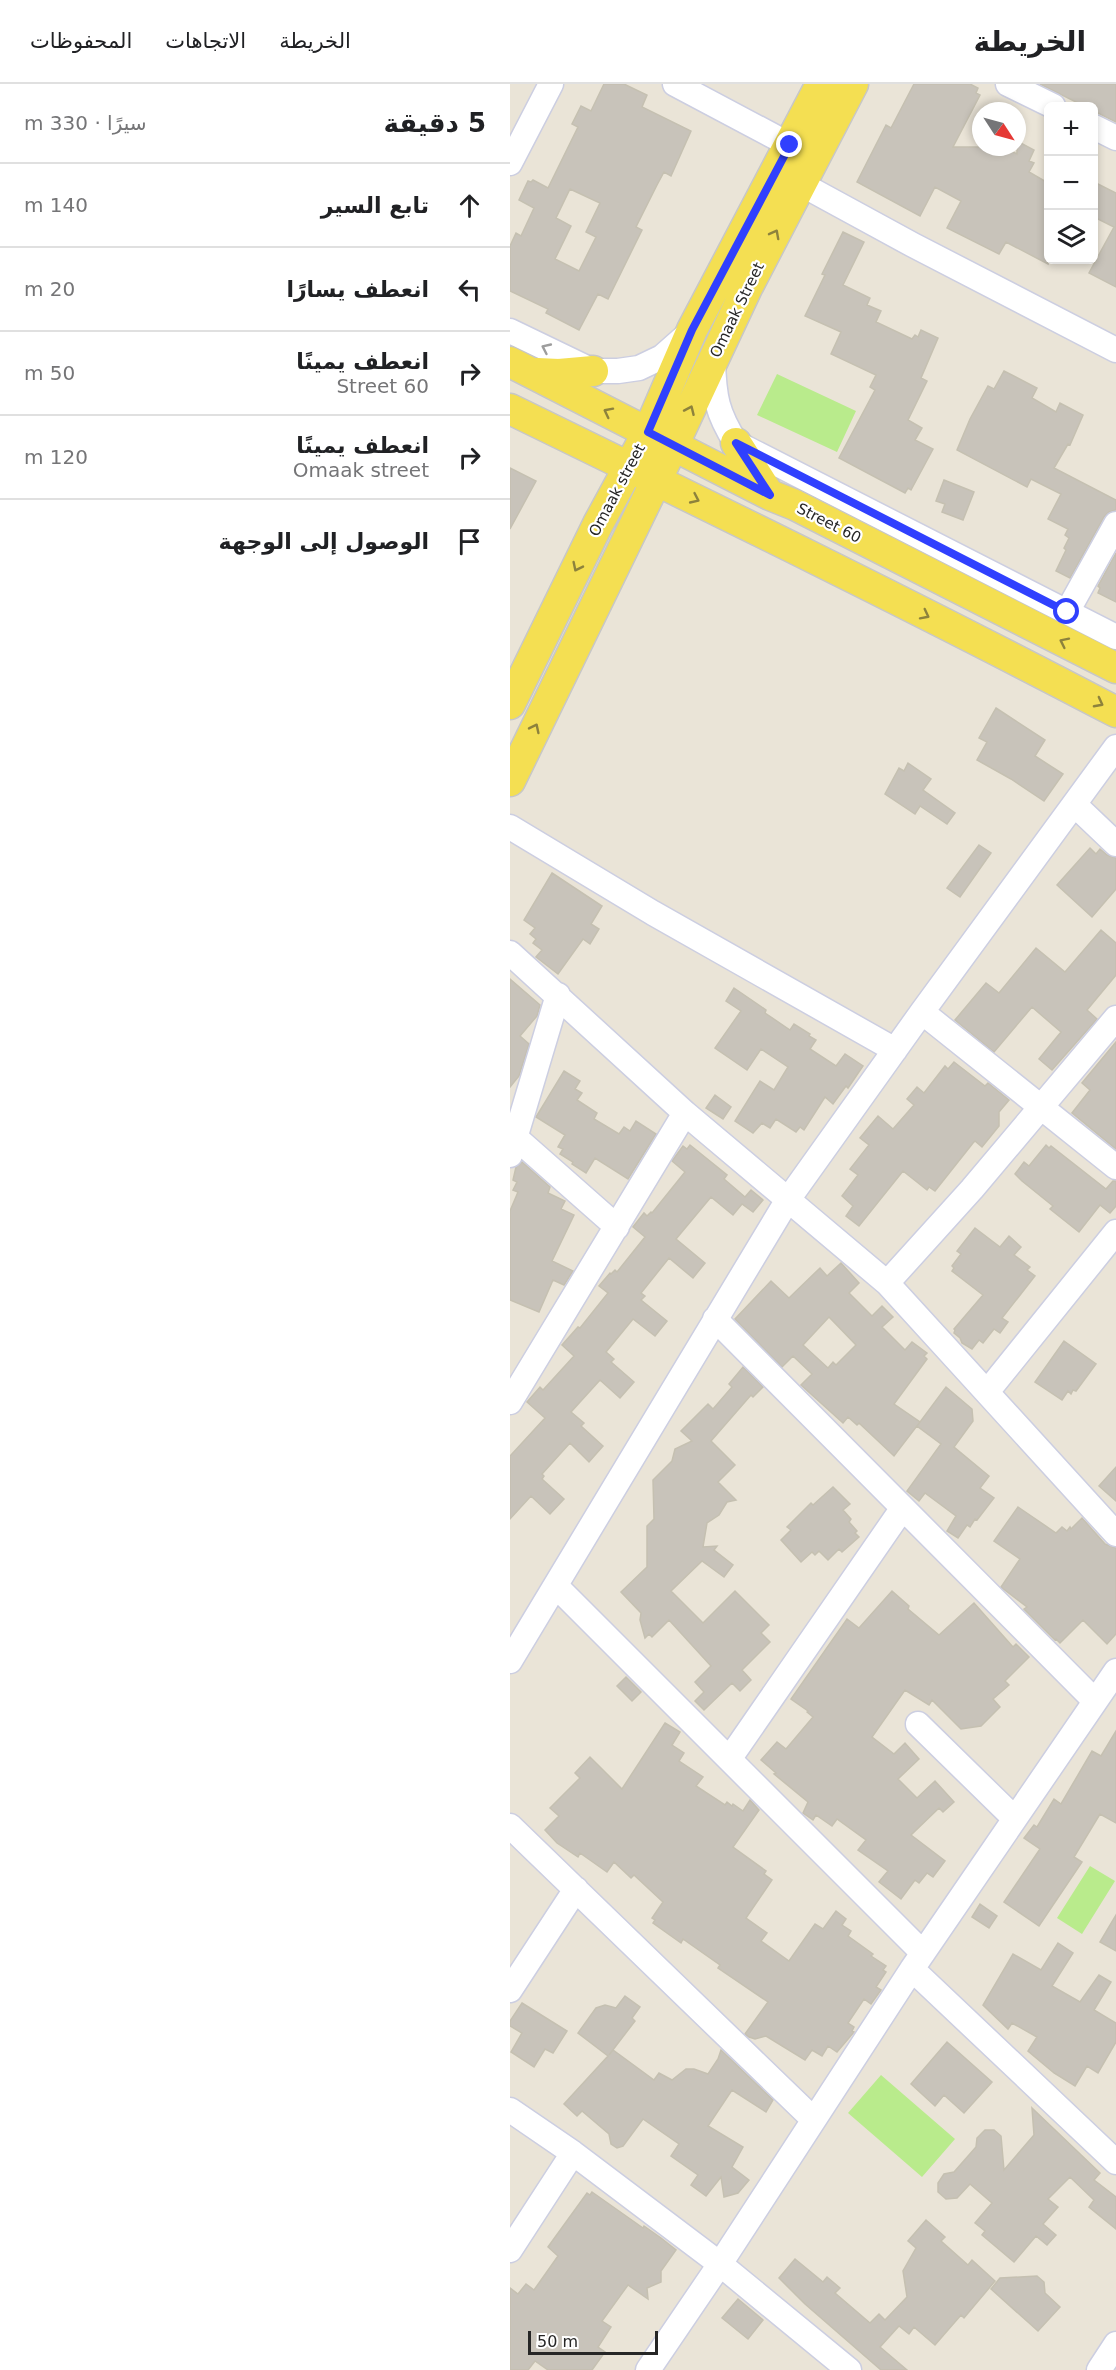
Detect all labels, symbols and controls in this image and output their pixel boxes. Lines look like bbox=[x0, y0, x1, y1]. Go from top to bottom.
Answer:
text: الخريطة bbox=[974, 25, 1086, 58]
text: المحفوظات bbox=[30, 29, 132, 53]
text: الاتجاهات bbox=[165, 29, 246, 53]
text: الخريطة bbox=[279, 29, 351, 53]
north arrow bbox=[972, 102, 1026, 156]
map controls bbox=[1044, 102, 1098, 264]
button: + bbox=[1044, 102, 1098, 156]
text: 5 دقيقة bbox=[383, 108, 486, 138]
text: سيرًا · 330 m bbox=[24, 111, 147, 135]
route end bbox=[776, 131, 802, 157]
button: − bbox=[1044, 156, 1098, 210]
icon: ahead bbox=[453, 189, 486, 222]
text: 140 m bbox=[24, 193, 88, 217]
text: تابع السير bbox=[321, 193, 429, 218]
button: layers bbox=[1044, 210, 1098, 264]
one-way arrow bbox=[768, 230, 779, 241]
street label: Omaak Street bbox=[706, 259, 768, 361]
icon: left bbox=[453, 273, 486, 306]
text: 20 m bbox=[24, 277, 75, 301]
text: انعطف يسارًا bbox=[286, 277, 429, 302]
one-way arrow bbox=[542, 344, 553, 356]
text: انعطف يمينًا bbox=[296, 349, 429, 374]
icon: right bbox=[453, 357, 486, 390]
text: 50 m bbox=[24, 361, 75, 385]
text: Street 60 bbox=[336, 374, 429, 398]
one-way arrow bbox=[682, 405, 694, 416]
one-way arrow bbox=[604, 408, 615, 420]
text: انعطف يمينًا bbox=[296, 433, 429, 458]
icon: right bbox=[453, 441, 486, 474]
street label: Omaak street bbox=[585, 441, 649, 539]
text: 120 m bbox=[24, 445, 88, 469]
text: Omaak street bbox=[293, 458, 429, 482]
one-way arrow bbox=[688, 492, 699, 504]
street label: Street 60 bbox=[794, 499, 864, 547]
icon: arrive bbox=[453, 525, 486, 558]
text: الوصول إلى الوجهة bbox=[219, 529, 429, 554]
one-way arrow bbox=[573, 561, 584, 572]
route start bbox=[1053, 598, 1079, 624]
one-way arrow bbox=[919, 608, 930, 620]
one-way arrow bbox=[1059, 638, 1070, 649]
one-way arrow bbox=[1093, 696, 1103, 707]
one-way arrow bbox=[528, 723, 540, 734]
scale bar bbox=[528, 2328, 658, 2356]
text: 50 m bbox=[537, 2332, 578, 2351]

